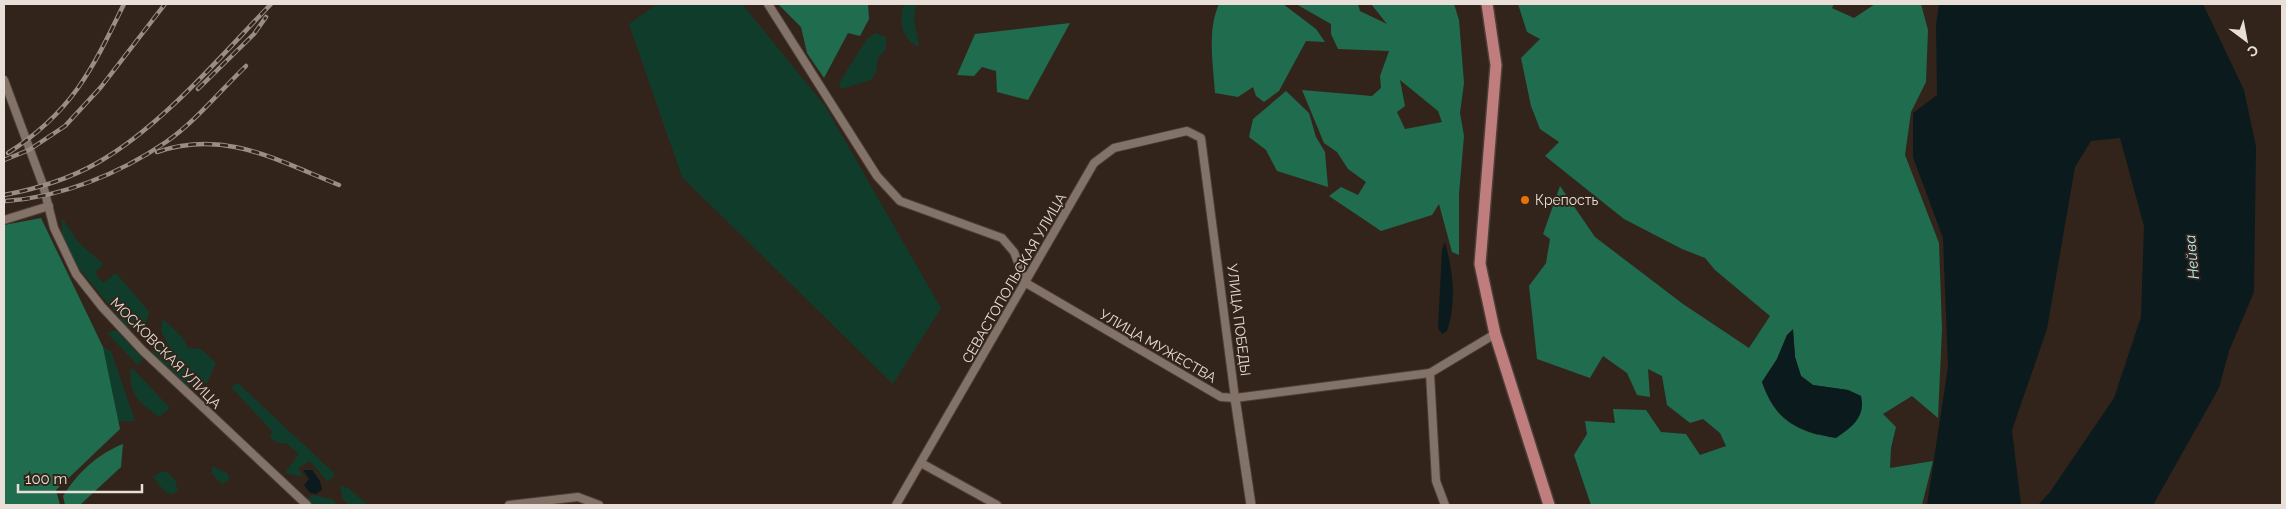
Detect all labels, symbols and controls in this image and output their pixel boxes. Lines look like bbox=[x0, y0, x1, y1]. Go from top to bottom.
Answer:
north arrow bbox=[2221, 15, 2271, 65]
text: С bbox=[2244, 42, 2261, 61]
street label: СЕВАСТОПОЛЬСКАЯ УЛИЦА bbox=[959, 190, 1070, 366]
place label: Крепость bbox=[1535, 192, 1598, 208]
marker: Крепость bbox=[1519, 194, 1531, 206]
water label: Нейва bbox=[2181, 234, 2203, 280]
street label: УЛИЦА ПОБЕДЫ bbox=[1224, 263, 1254, 377]
street label: МОСКОВСКАЯ УЛИЦА bbox=[107, 294, 225, 412]
street label: УЛИЦА МУЖЕСТВА bbox=[1097, 306, 1220, 386]
scale bar bbox=[18, 462, 141, 494]
text: 100 m bbox=[25, 470, 67, 488]

